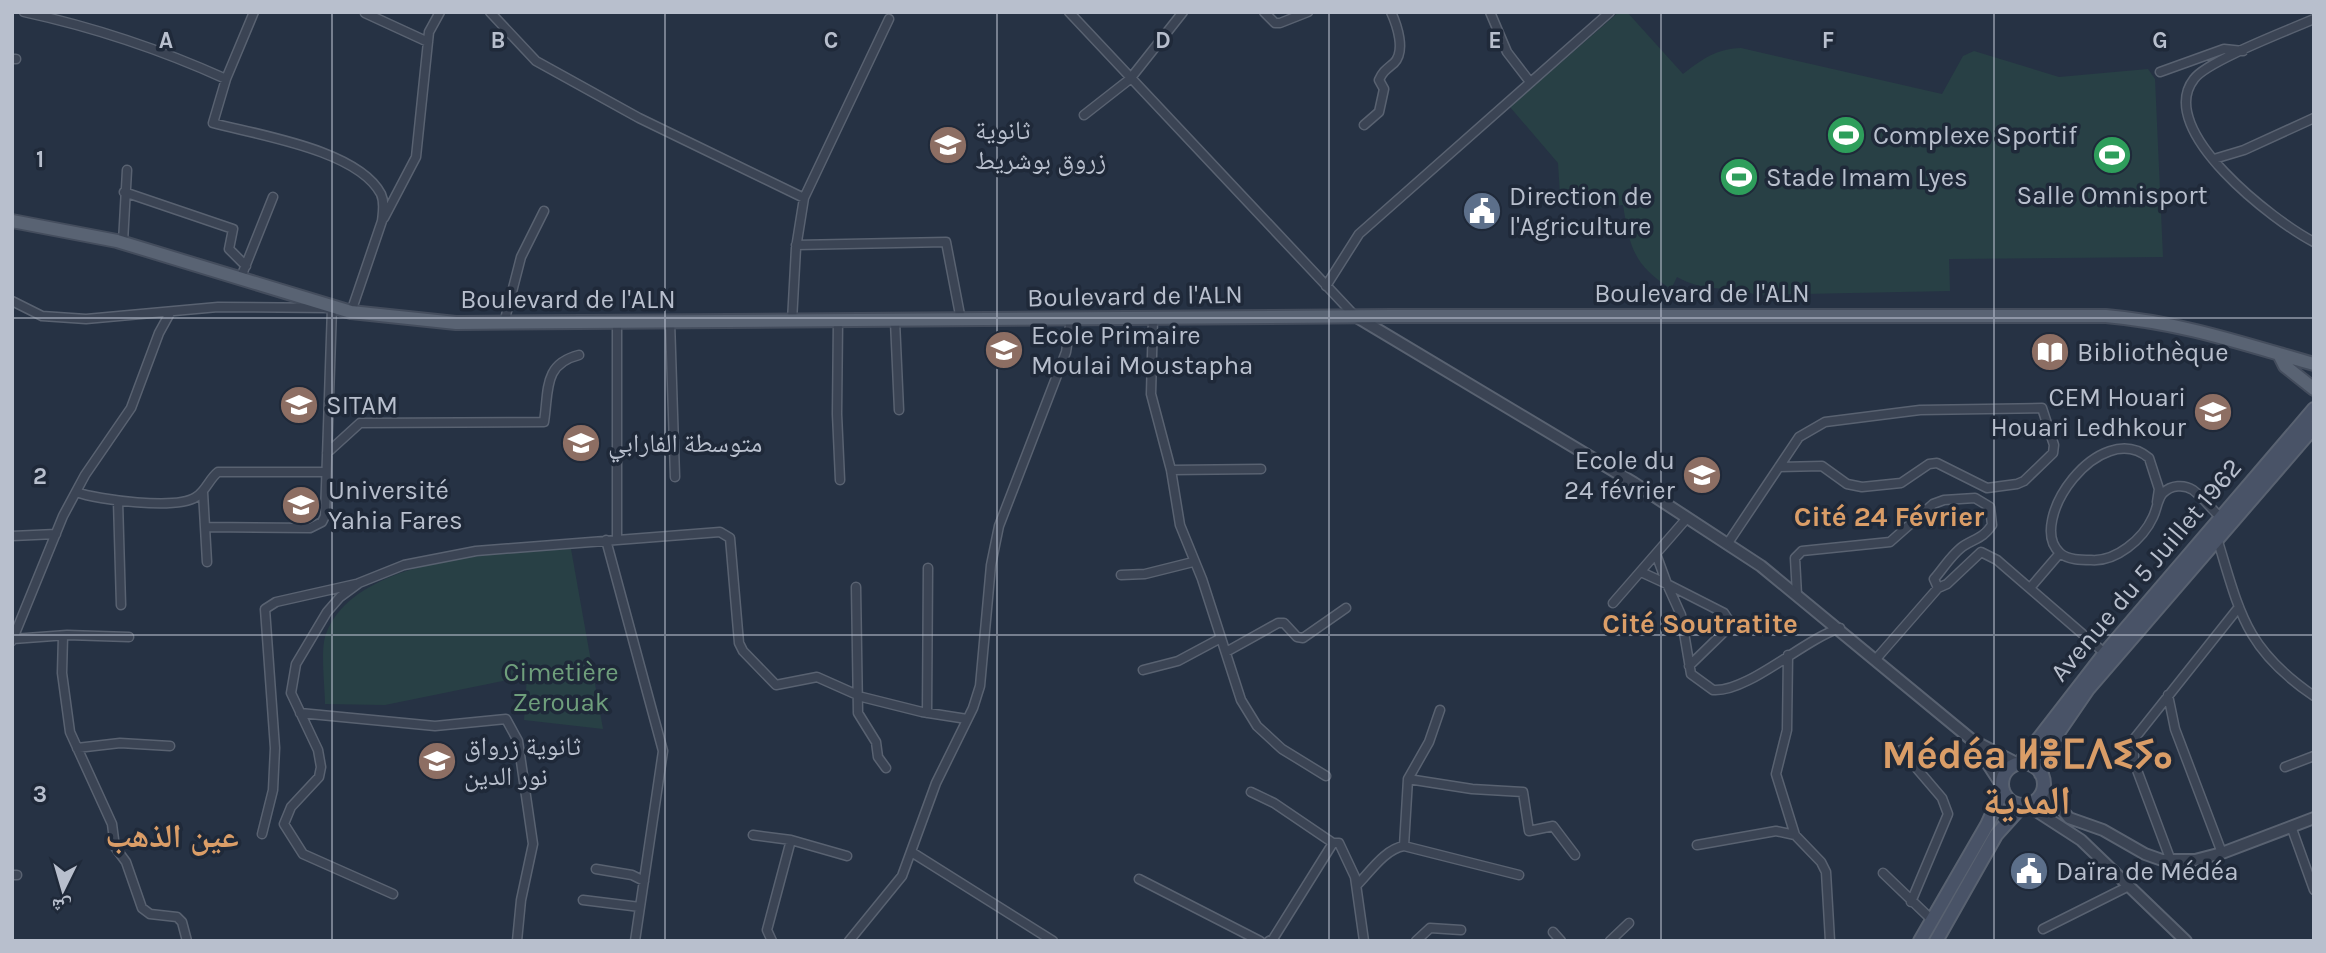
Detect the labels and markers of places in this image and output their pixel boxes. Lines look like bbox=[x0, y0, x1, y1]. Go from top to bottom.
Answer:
sports icon: Complexe Sportif bbox=[1825, 114, 1867, 156]
place label: ثانوية زروق بوشريط bbox=[975, 115, 1106, 176]
place label: Complexe Sportif bbox=[1873, 120, 2078, 151]
school or university icon: ثانوية زروق بوشريط bbox=[927, 124, 969, 166]
sports icon: Salle Omnisport bbox=[2091, 134, 2133, 176]
sports icon: Stade Imam Lyes bbox=[1718, 156, 1760, 198]
place label: Stade Imam Lyes bbox=[1766, 162, 1968, 193]
place label: Salle Omnisport bbox=[2017, 180, 2208, 211]
place label: Direction de l'Agriculture bbox=[1509, 181, 1652, 242]
public building icon: Direction de l'Agriculture bbox=[1461, 190, 1503, 232]
place label: Ecole Primaire Moulai Moustapha bbox=[1031, 320, 1253, 381]
school or university icon: Ecole Primaire Moulai Moustapha bbox=[983, 329, 1025, 371]
library icon: Bibliothèque bbox=[2029, 331, 2071, 373]
place label: Bibliothèque bbox=[2077, 337, 2229, 368]
place label: CEM Houari Houari Ledhkour bbox=[1990, 382, 2187, 443]
school or university icon: SITAM bbox=[278, 384, 320, 426]
place label: SITAM bbox=[326, 390, 398, 421]
school or university icon: CEM Houari Houari Ledhkour bbox=[2192, 391, 2234, 433]
school or university icon: متوسطة الفارابي bbox=[560, 422, 602, 464]
place label: متوسطة الفارابي bbox=[608, 428, 762, 463]
place label: Ecole du 24 février bbox=[1564, 445, 1676, 506]
school or university icon: Ecole du 24 février bbox=[1681, 454, 1723, 496]
place label: Université Yahia Fares bbox=[328, 475, 463, 536]
school or university icon: Université Yahia Fares bbox=[280, 484, 322, 526]
place label: ثانوية زرواق نور الدين bbox=[464, 731, 581, 792]
school or university icon: ثانوية زرواق نور الدين bbox=[416, 740, 458, 782]
public building icon: Daïra de Médéa bbox=[2008, 850, 2050, 892]
place label: Daïra de Médéa bbox=[2056, 856, 2238, 887]

